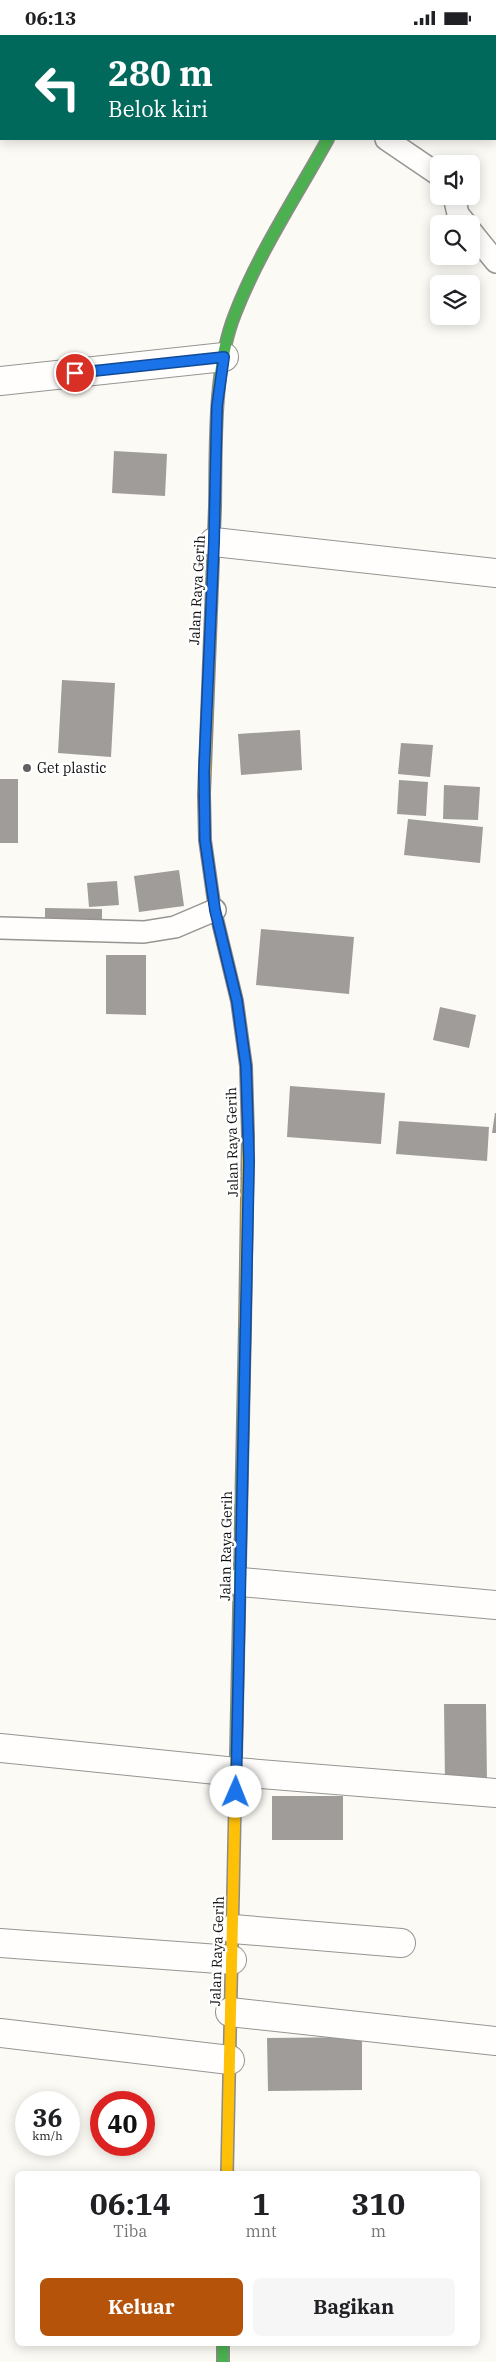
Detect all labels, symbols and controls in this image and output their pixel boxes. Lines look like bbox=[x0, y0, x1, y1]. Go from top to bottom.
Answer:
text: 06:13 bbox=[25, 6, 76, 30]
text: 280 m bbox=[108, 50, 213, 96]
icon: left bbox=[25, 55, 90, 120]
text: Belok kiri bbox=[108, 94, 208, 123]
map controls bbox=[430, 155, 480, 325]
button: sound bbox=[430, 155, 480, 205]
button: search bbox=[430, 215, 480, 265]
button: layers bbox=[430, 275, 480, 325]
pin bbox=[54, 352, 96, 394]
icon: arrive bbox=[61, 359, 89, 387]
street label: Jalan Raya Gerih bbox=[185, 534, 209, 645]
place label: Get plastic bbox=[37, 759, 107, 777]
marker: Get plastic bbox=[21, 762, 33, 774]
street label: Jalan Raya Gerih bbox=[222, 1087, 242, 1197]
street label: Jalan Raya Gerih bbox=[216, 1491, 236, 1601]
position arrow bbox=[209, 1765, 261, 1817]
street label: Jalan Raya Gerih bbox=[206, 1895, 228, 2006]
speed limit sign: 40 bbox=[90, 2091, 155, 2156]
text: 36 bbox=[32, 2101, 63, 2134]
text: km/h bbox=[32, 2128, 63, 2143]
text: 06:14 bbox=[90, 2184, 171, 2223]
text: 1 bbox=[252, 2184, 270, 2223]
text: 310 bbox=[351, 2184, 405, 2223]
text: Tiba bbox=[113, 2221, 147, 2241]
text: mnt bbox=[245, 2221, 277, 2241]
text: m bbox=[371, 2221, 386, 2241]
button: Keluar bbox=[40, 2278, 243, 2336]
button: Bagikan bbox=[253, 2278, 455, 2336]

